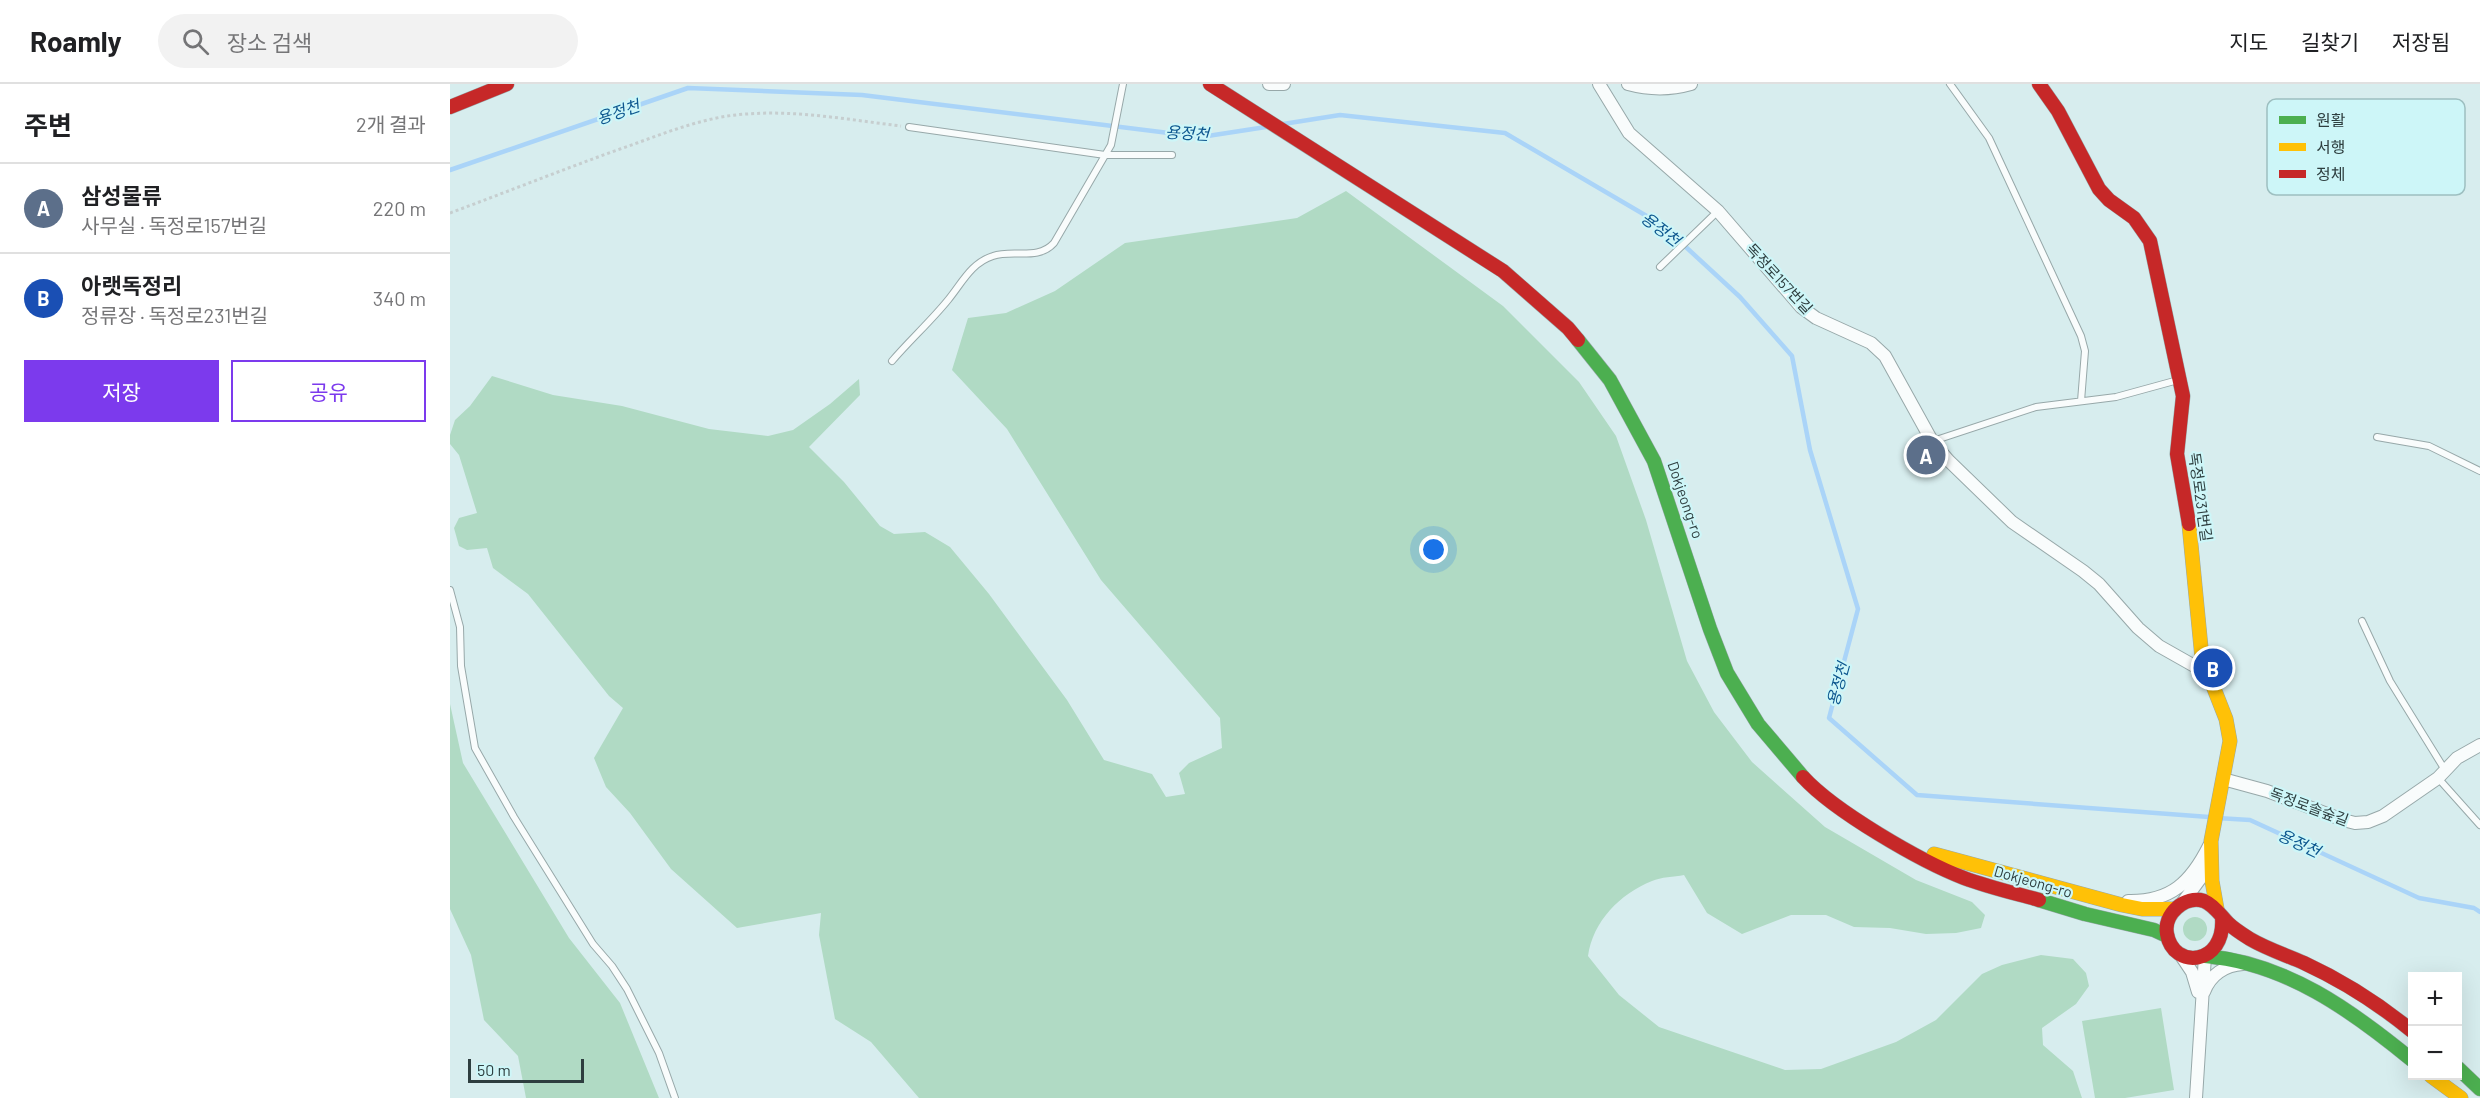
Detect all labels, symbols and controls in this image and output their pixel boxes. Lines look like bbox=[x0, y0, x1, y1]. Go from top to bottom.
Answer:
search box bbox=[158, 14, 578, 68]
text: Roamly bbox=[30, 24, 122, 58]
icon: search bbox=[179, 25, 212, 58]
text: 장소 검색 bbox=[227, 29, 312, 55]
text: 지도 bbox=[2229, 29, 2268, 54]
text: 길찾기 bbox=[2301, 29, 2359, 54]
text: 저장됨 bbox=[2392, 29, 2450, 54]
water label: 용정천 bbox=[594, 95, 644, 128]
legend bbox=[2267, 99, 2465, 195]
text: 주변 bbox=[24, 109, 72, 140]
text: 원활 bbox=[2316, 110, 2346, 129]
text: 2개 결과 bbox=[356, 112, 426, 136]
water label: 용정천 bbox=[1164, 122, 1212, 143]
text: 서행 bbox=[2316, 137, 2345, 156]
text: 정체 bbox=[2316, 164, 2345, 183]
text: 삼성물류 bbox=[81, 182, 162, 208]
text: A bbox=[37, 196, 50, 220]
text: 220 m bbox=[373, 196, 426, 220]
water label: 용정천 bbox=[1638, 208, 1686, 251]
text: 사무실 · 독정로157번길 bbox=[81, 213, 267, 237]
street label: 독정로157번길 bbox=[1743, 240, 1817, 317]
text: 아랫독정리 bbox=[81, 272, 182, 298]
text: B bbox=[37, 286, 50, 310]
text: 340 m bbox=[373, 286, 426, 310]
text: 정류장 · 독정로231번길 bbox=[81, 303, 268, 327]
button: 저장 bbox=[24, 360, 219, 422]
button: 공유 bbox=[231, 360, 426, 422]
pin: A bbox=[1906, 432, 1946, 478]
street label: 독정로231번길 bbox=[2186, 451, 2216, 543]
street label: Dokjeong-ro bbox=[1664, 459, 1708, 541]
your location bbox=[1419, 535, 1448, 564]
pin: B bbox=[2194, 646, 2232, 690]
water label: 용정천 bbox=[1823, 658, 1853, 708]
street label: 독정로솔숲길 bbox=[2267, 783, 2351, 829]
water label: 용정천 bbox=[2275, 825, 2325, 861]
street label: Dokjeong-ro bbox=[1992, 861, 2074, 901]
map controls bbox=[2408, 972, 2462, 1080]
button: + bbox=[2408, 972, 2462, 1026]
button: − bbox=[2408, 1026, 2462, 1080]
scale bar bbox=[468, 1056, 584, 1084]
text: 50 m bbox=[477, 1060, 511, 1079]

